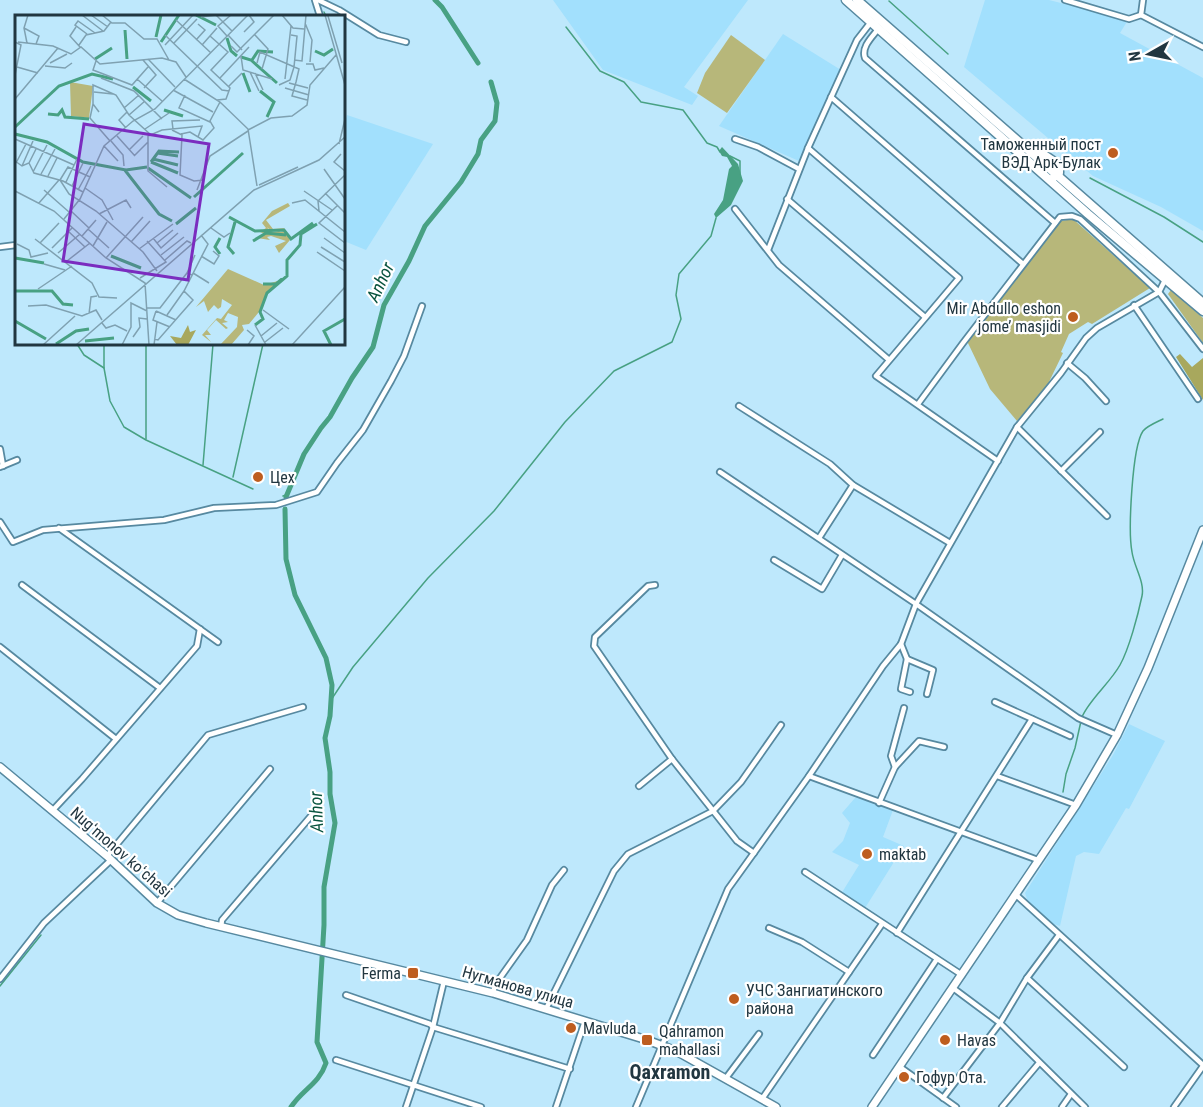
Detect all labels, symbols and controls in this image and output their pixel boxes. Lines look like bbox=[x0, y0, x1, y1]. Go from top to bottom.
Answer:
inset map bbox=[15, 15, 345, 345]
north arrow bbox=[1119, 24, 1179, 84]
text: N bbox=[1125, 50, 1145, 63]
place label: Таможенный пост ВЭД Арк-Булак bbox=[980, 135, 1101, 172]
marker: Таможенный пост ВЭД Арк-Булак bbox=[1106, 146, 1120, 160]
water label: Anhor bbox=[361, 258, 398, 306]
place label: Mir Abdullo eshon jome’ masjidi bbox=[947, 299, 1061, 336]
marker: Mir Abdullo eshon jome’ masjidi bbox=[1066, 310, 1080, 324]
place label: Цех bbox=[270, 468, 295, 487]
marker: Цех bbox=[251, 470, 265, 484]
water label: Anhor bbox=[305, 790, 327, 834]
street label: Nugʻmonov koʻchasi bbox=[67, 803, 175, 901]
place label: maktab bbox=[879, 845, 926, 864]
marker: maktab bbox=[860, 847, 874, 861]
street label: Нугманова улица bbox=[460, 962, 576, 1012]
place label: Ferma bbox=[361, 964, 401, 983]
marker: Ferma bbox=[406, 966, 420, 980]
place label: УЧС Зангиатинского района bbox=[746, 981, 883, 1018]
marker: УЧС Зангиатинского района bbox=[727, 992, 741, 1006]
place label: Mavluda bbox=[583, 1019, 636, 1038]
marker: Mavluda bbox=[564, 1021, 578, 1035]
place label: Qahramon mahallasi bbox=[659, 1022, 724, 1059]
place label: Havas bbox=[957, 1031, 996, 1050]
marker: Qahramon mahallasi bbox=[640, 1033, 654, 1047]
marker: Havas bbox=[938, 1033, 952, 1047]
district label: Qaxramon bbox=[630, 1060, 710, 1084]
place label: Гофур Ота. bbox=[916, 1068, 987, 1087]
marker: Гофур Ота. bbox=[897, 1070, 911, 1084]

